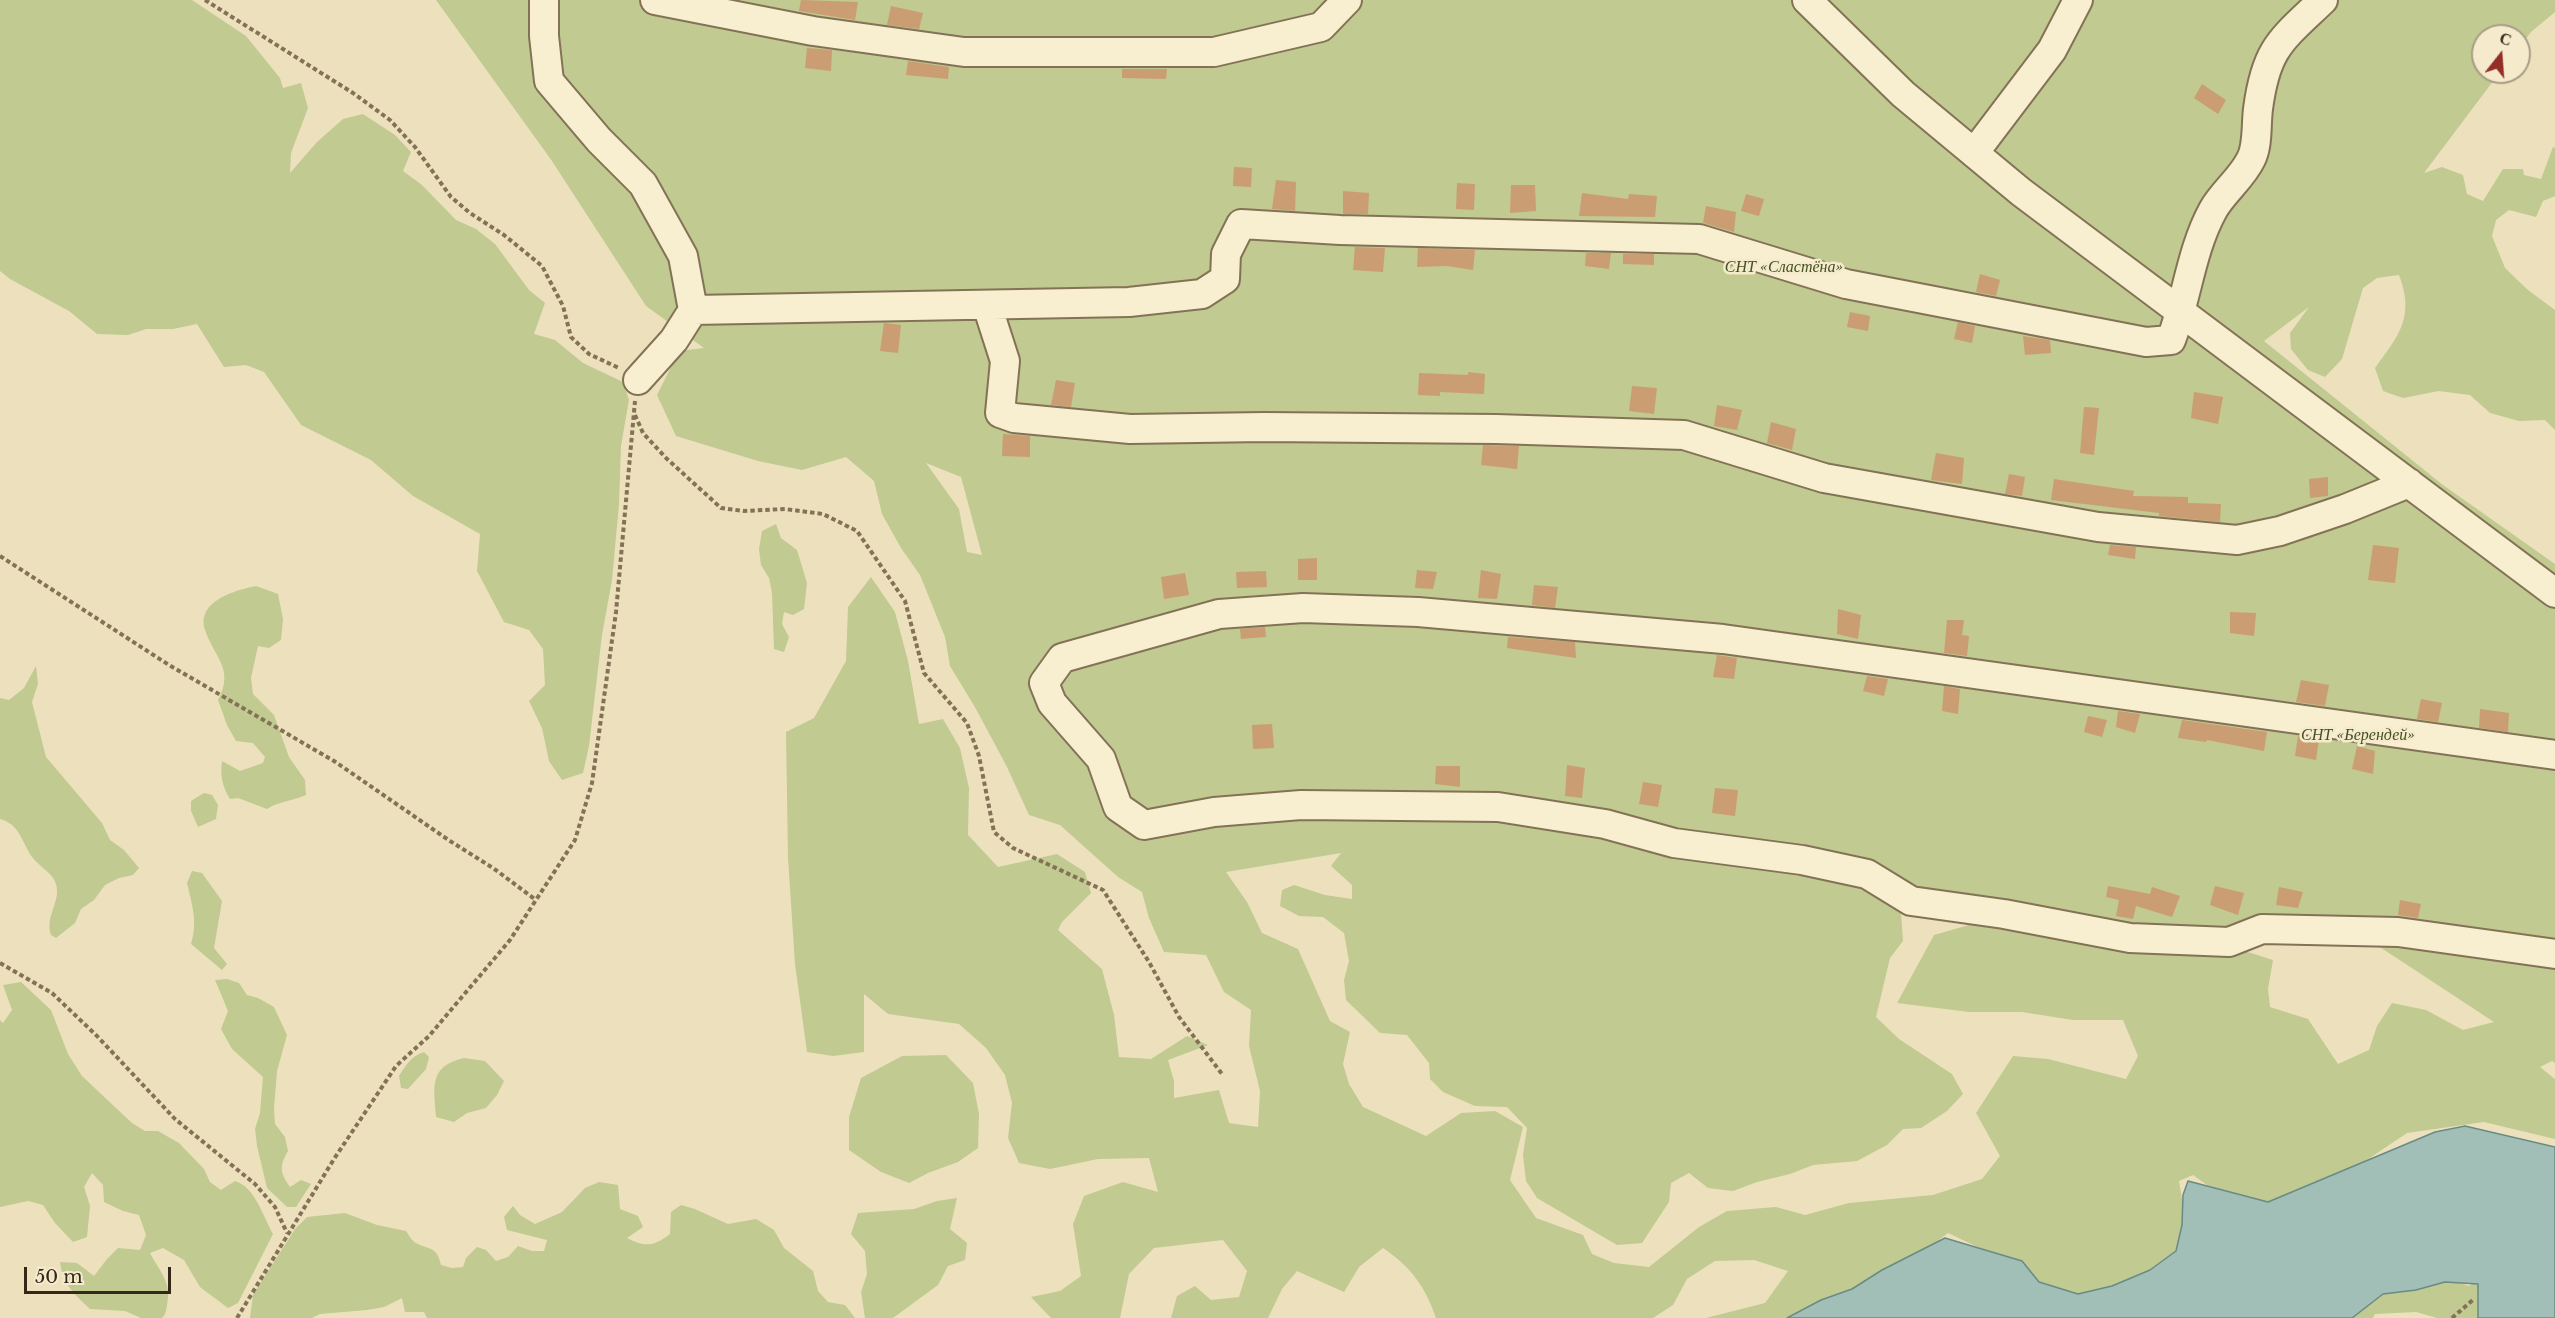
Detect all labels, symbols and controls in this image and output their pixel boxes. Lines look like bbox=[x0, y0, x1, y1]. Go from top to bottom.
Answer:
north arrow bbox=[2471, 24, 2531, 84]
text: С bbox=[2497, 27, 2514, 50]
park label: СНТ «Сластёна» bbox=[1725, 257, 1843, 277]
park label: СНТ «Берендей» bbox=[2301, 725, 2415, 745]
scale bar bbox=[27, 1255, 174, 1293]
text: 50 m bbox=[35, 1266, 83, 1288]

